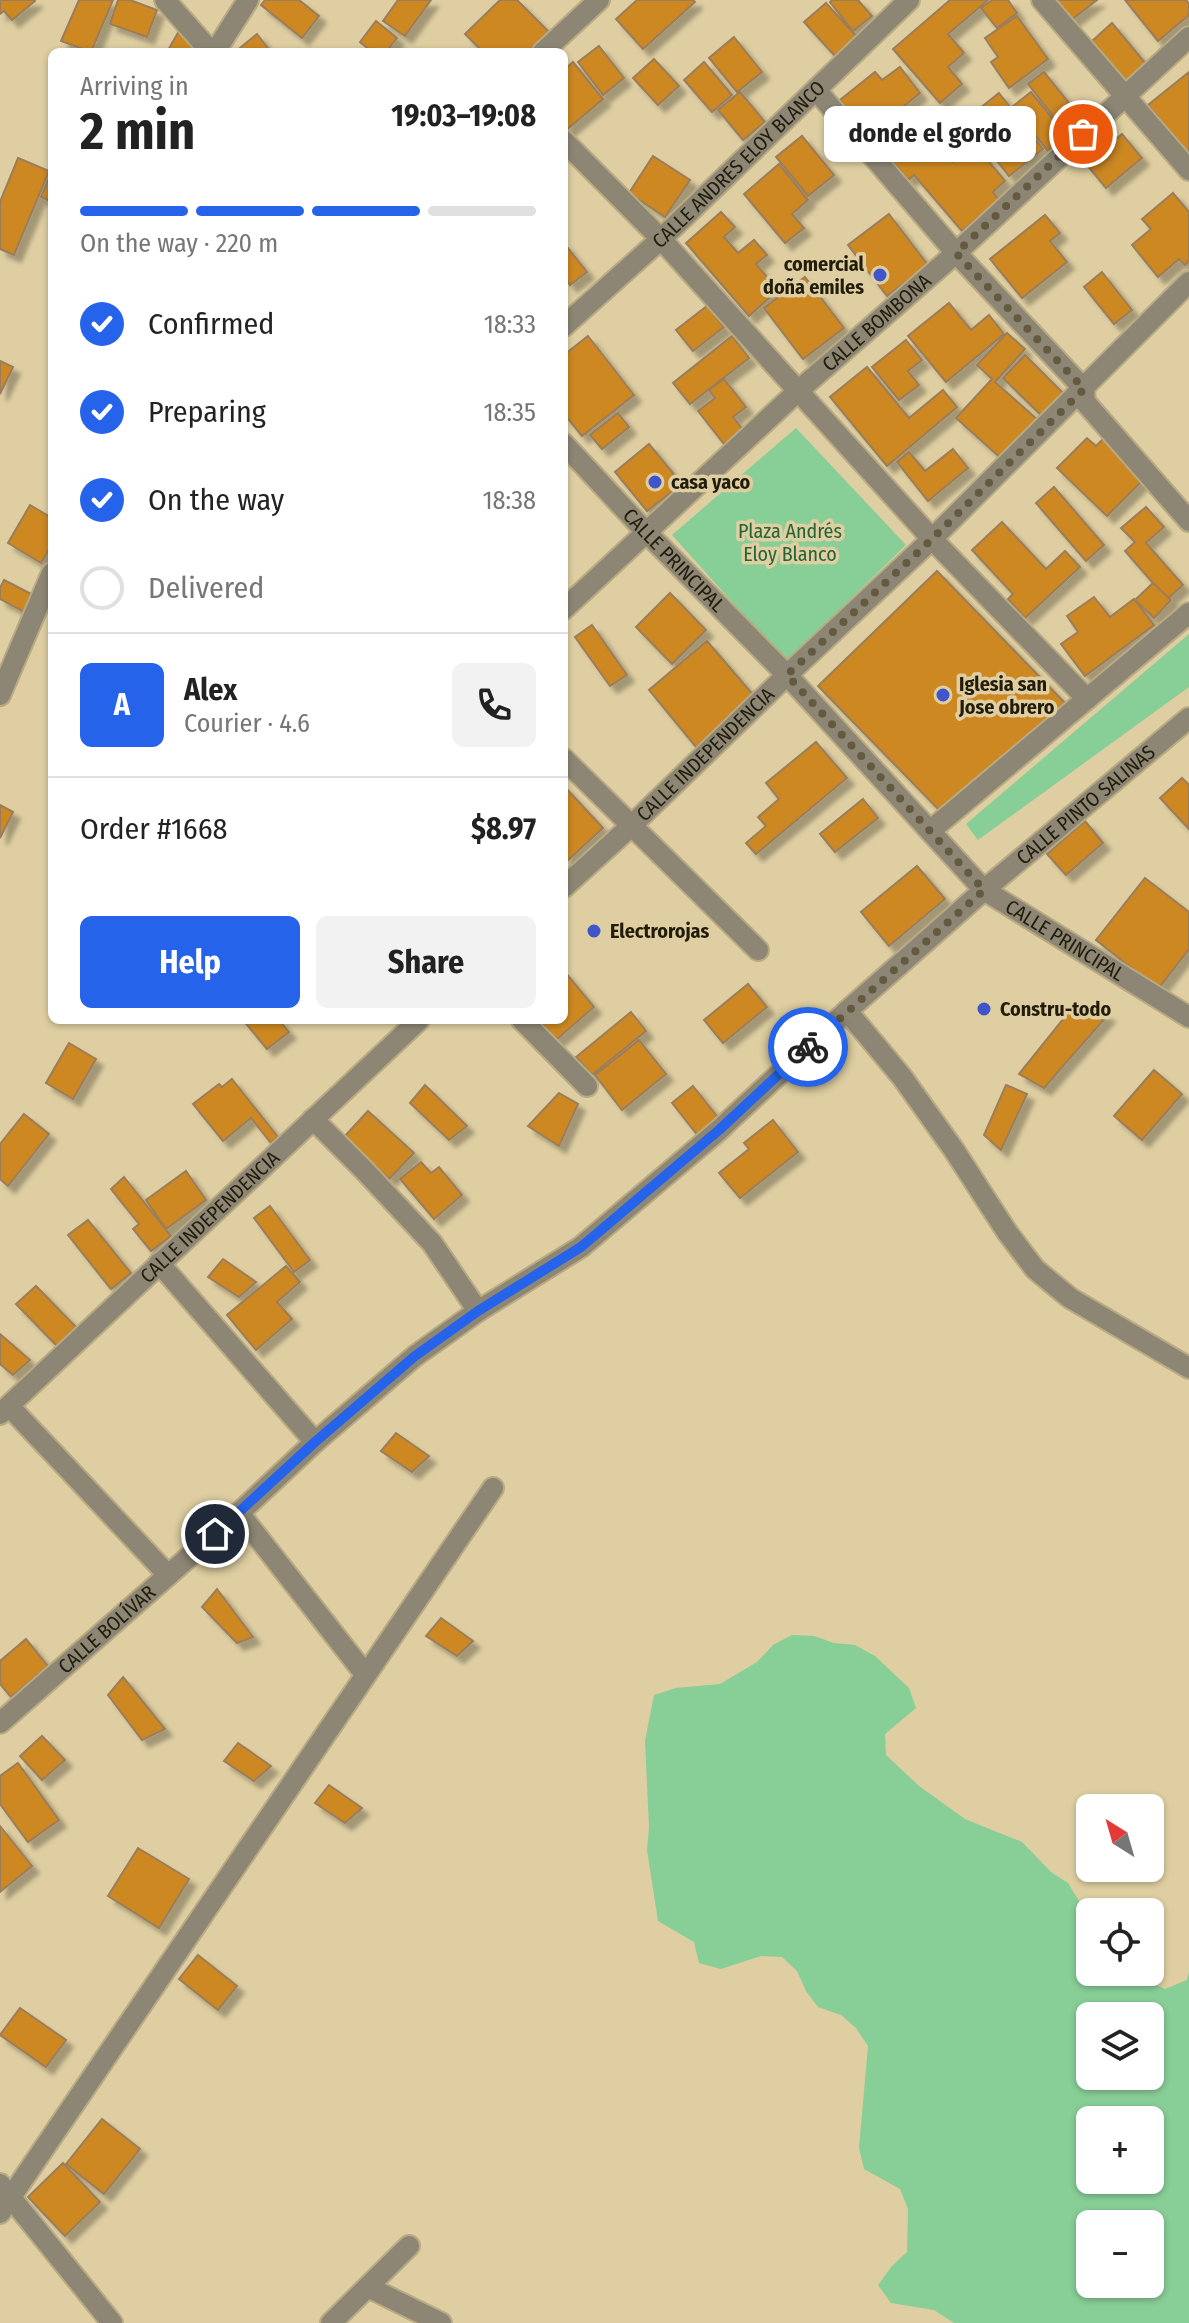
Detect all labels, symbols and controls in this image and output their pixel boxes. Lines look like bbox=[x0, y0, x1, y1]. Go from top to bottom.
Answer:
text: Arriving in bbox=[80, 71, 189, 102]
street label: CALLE ANDRES ELOY BLANCO bbox=[647, 76, 830, 253]
text: 19:03–19:08 bbox=[391, 98, 536, 134]
text: 2 min bbox=[80, 100, 195, 163]
pin bbox=[1049, 100, 1117, 168]
callout: donde el gordo bbox=[823, 106, 1035, 162]
icon: bag bbox=[1061, 112, 1105, 156]
text: donde el gordo bbox=[848, 118, 1012, 149]
text: On the way · 220 m bbox=[80, 228, 278, 259]
place label: comercial doña emiles bbox=[763, 252, 865, 299]
marker: comercial doña emiles bbox=[871, 266, 889, 284]
street label: CALLE BOMBONA bbox=[817, 268, 936, 376]
icon: check bbox=[80, 302, 124, 346]
text: Confirmed bbox=[148, 306, 274, 342]
text: 18:33 bbox=[484, 309, 536, 340]
icon: check bbox=[80, 390, 124, 434]
text: Preparing bbox=[148, 394, 266, 430]
text: 18:35 bbox=[483, 397, 536, 428]
place label: casa yaco bbox=[671, 470, 751, 494]
marker: casa yaco bbox=[646, 473, 664, 491]
icon: check bbox=[80, 478, 124, 522]
text: On the way bbox=[148, 482, 284, 518]
text: 18:38 bbox=[482, 485, 536, 516]
street label: CALLE PRINCIPAL bbox=[618, 503, 730, 617]
park label: Plaza Andrés Eloy Blanco bbox=[738, 519, 842, 566]
text: Delivered bbox=[148, 570, 264, 606]
button: phone bbox=[452, 663, 536, 747]
text: Alex bbox=[184, 672, 237, 708]
place label: Iglesia san Jose obrero bbox=[958, 672, 1055, 719]
street label: CALLE INDEPENDENCIA bbox=[632, 682, 779, 826]
marker: Iglesia san Jose obrero bbox=[934, 686, 952, 704]
text: A bbox=[114, 687, 130, 723]
text: Courier · 4.6 bbox=[184, 708, 310, 739]
street label: CALLE PINTO SALINAS bbox=[1012, 740, 1160, 870]
text: Order #1668 bbox=[80, 811, 228, 847]
text: $8.97 bbox=[471, 811, 536, 847]
street label: CALLE PRINCIPAL bbox=[1001, 894, 1129, 986]
button: Help bbox=[80, 916, 300, 1008]
button: Share bbox=[316, 916, 536, 1008]
place label: Electrorojas bbox=[610, 919, 709, 943]
marker: Electrorojas bbox=[585, 922, 603, 940]
place label: Constru-todo bbox=[1000, 997, 1111, 1021]
marker: Constru-todo bbox=[975, 1000, 993, 1018]
courier bbox=[768, 1007, 848, 1087]
icon: bike bbox=[786, 1025, 830, 1069]
street label: CALLE INDEPENDENCIA bbox=[135, 1145, 285, 1288]
pin bbox=[181, 1500, 249, 1568]
icon: home bbox=[193, 1512, 237, 1556]
street label: CALLE BOLÍVAR bbox=[53, 1580, 160, 1678]
north arrow bbox=[1076, 1794, 1164, 1882]
map controls bbox=[1076, 1794, 1164, 2298]
button: locate bbox=[1076, 1898, 1164, 1986]
button: layers bbox=[1076, 2002, 1164, 2090]
button: + bbox=[1076, 2106, 1164, 2194]
button: − bbox=[1076, 2210, 1164, 2298]

